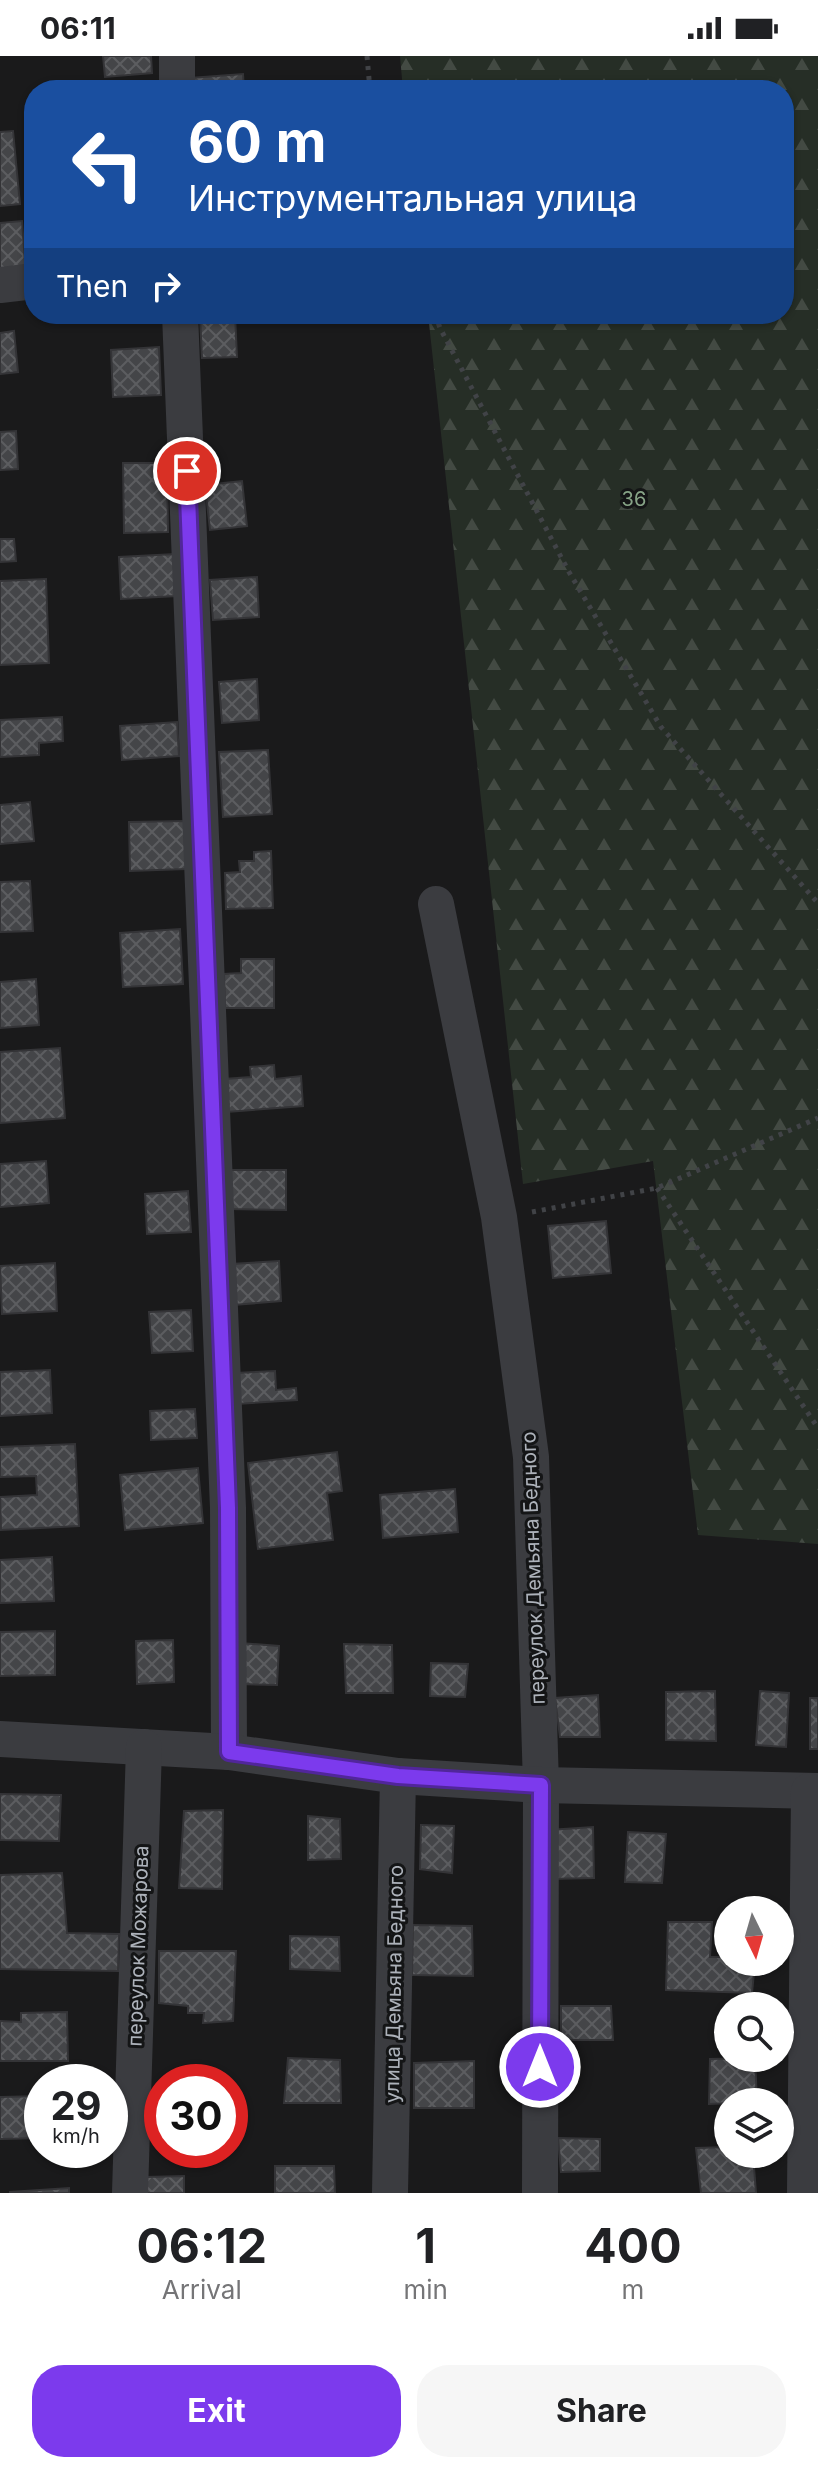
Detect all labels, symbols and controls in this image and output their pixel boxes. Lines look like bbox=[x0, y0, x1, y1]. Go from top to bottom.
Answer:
text: 06:11 bbox=[40, 10, 116, 46]
text: 60 m bbox=[188, 108, 327, 176]
icon: left bbox=[56, 112, 160, 216]
text: Инструментальная улица bbox=[188, 176, 638, 220]
icon: right bbox=[144, 264, 188, 308]
text: Then bbox=[56, 268, 128, 304]
pin bbox=[153, 437, 221, 505]
icon: arrive bbox=[165, 449, 209, 493]
park label: 36 bbox=[622, 487, 646, 511]
street label: переулок Демьяна Бедного bbox=[516, 1431, 550, 1705]
street label: переулок Можарова bbox=[122, 1845, 154, 2047]
street label: улица Демьяна Бедного bbox=[380, 1865, 408, 2103]
north arrow bbox=[714, 1896, 794, 1976]
map controls bbox=[714, 1896, 794, 2168]
button: search bbox=[714, 1992, 794, 2072]
position arrow bbox=[498, 2025, 582, 2109]
speed limit sign: 30 bbox=[144, 2064, 248, 2168]
text: 29 bbox=[50, 2081, 102, 2130]
button: layers bbox=[714, 2088, 794, 2168]
text: km/h bbox=[52, 2124, 100, 2148]
text: 06:12 bbox=[136, 2216, 267, 2275]
text: 1 bbox=[415, 2216, 436, 2275]
text: 400 bbox=[584, 2216, 682, 2275]
text: Arrival bbox=[162, 2274, 242, 2305]
text: min bbox=[403, 2274, 448, 2305]
text: m bbox=[622, 2274, 644, 2305]
button: Exit bbox=[32, 2365, 401, 2457]
button: Share bbox=[417, 2365, 786, 2457]

